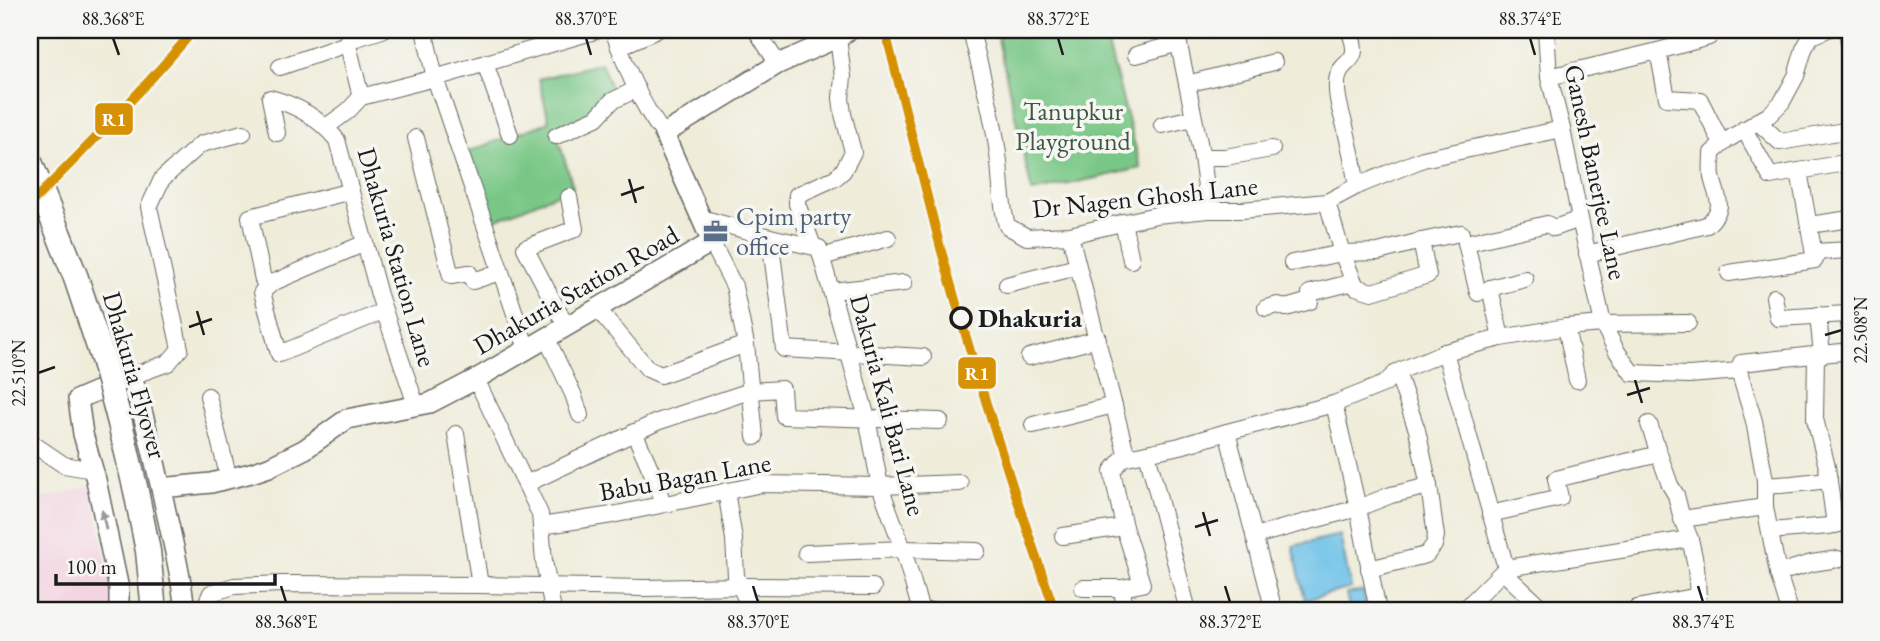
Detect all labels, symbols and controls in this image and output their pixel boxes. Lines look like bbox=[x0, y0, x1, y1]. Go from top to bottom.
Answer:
text: 88.368°E bbox=[82, 7, 144, 30]
text: 88.370°E bbox=[555, 7, 617, 30]
text: 88.372°E bbox=[1027, 7, 1089, 30]
text: 88.374°E bbox=[1499, 7, 1561, 30]
street label: Ganesh Banerjee Lane bbox=[1557, 61, 1635, 283]
park label: Tanupkur Playground bbox=[1015, 94, 1132, 158]
line badge: R1 bbox=[94, 102, 134, 136]
text: R1 bbox=[102, 107, 126, 132]
street label: Dhakuria Station Lane bbox=[349, 144, 445, 370]
street label: Dr Nagen Ghosh Lane bbox=[1031, 168, 1259, 226]
place label: Cpim party office bbox=[736, 199, 852, 263]
street label: Dhakuria Station Road bbox=[467, 217, 685, 363]
office icon: Cpim party office bbox=[702, 217, 730, 245]
street label: Dhakuria Flyover bbox=[95, 288, 175, 463]
street label: Dakuria Kali Bari Lane bbox=[842, 291, 934, 519]
text: 22.508°N bbox=[1849, 296, 1872, 363]
place label: Dhakuria bbox=[978, 301, 1083, 335]
marker: Dhakuria bbox=[950, 307, 972, 329]
text: 22.510°N bbox=[7, 339, 30, 406]
line badge: R1 bbox=[957, 356, 997, 390]
text: R1 bbox=[965, 361, 989, 386]
street label: Babu Bagan Lane bbox=[597, 445, 773, 509]
one-way arrow bbox=[99, 509, 110, 531]
scale bar bbox=[56, 543, 275, 587]
text: 100 m bbox=[66, 553, 117, 580]
text: 88.368°E bbox=[255, 610, 317, 633]
text: 88.370°E bbox=[727, 610, 789, 633]
text: 88.372°E bbox=[1199, 610, 1261, 633]
text: 88.374°E bbox=[1672, 610, 1734, 633]

